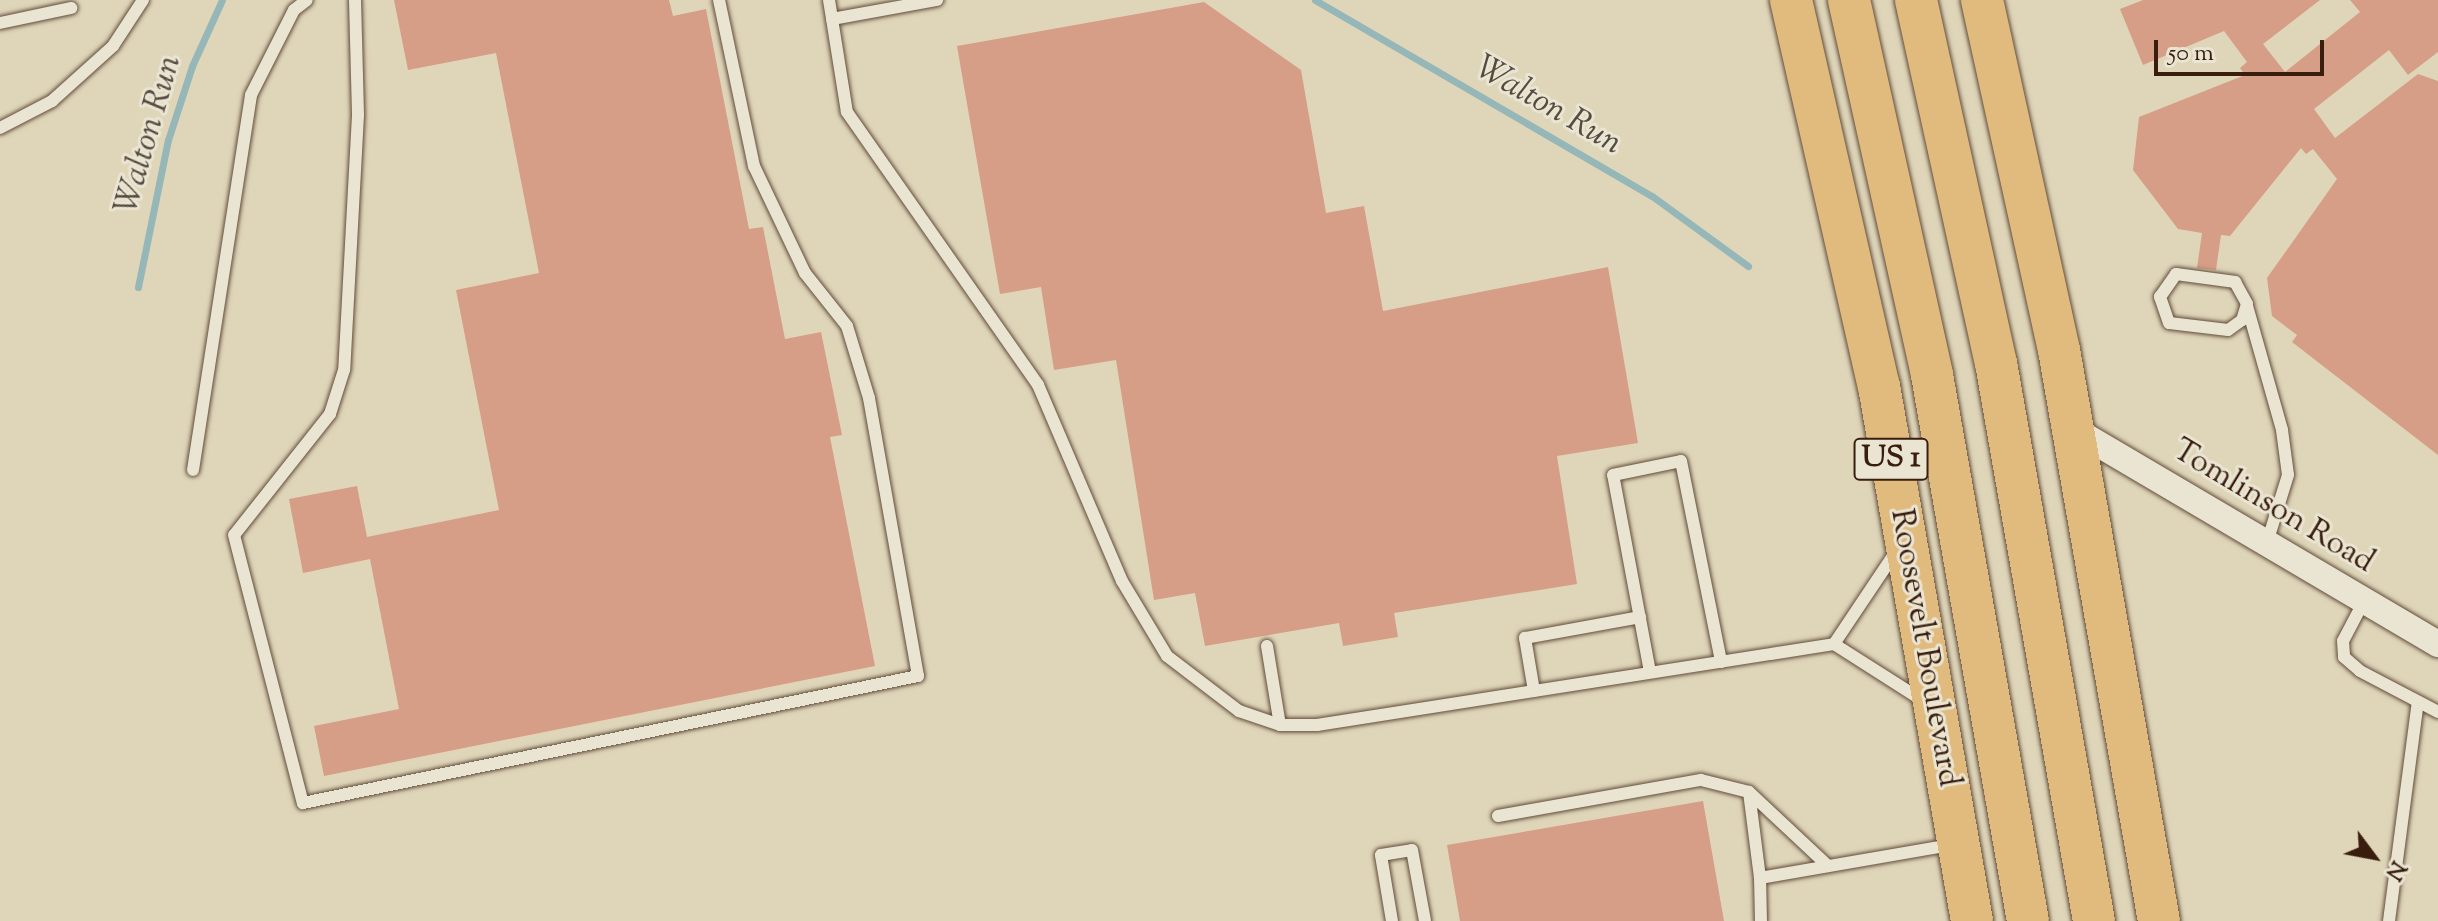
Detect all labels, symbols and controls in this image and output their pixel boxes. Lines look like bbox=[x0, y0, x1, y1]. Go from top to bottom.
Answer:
scale bar bbox=[2158, 24, 2328, 74]
text: 50 m bbox=[2168, 37, 2214, 71]
water label: Walton Run bbox=[1467, 48, 1629, 164]
water label: Walton Run bbox=[107, 51, 191, 219]
street label: Tomlinson Road bbox=[2165, 432, 2381, 582]
road number: US 1 bbox=[1853, 433, 1929, 485]
street label: Roosevelt Boulevard bbox=[1881, 506, 1967, 790]
north arrow bbox=[2334, 817, 2414, 897]
text: N bbox=[2376, 854, 2413, 886]

